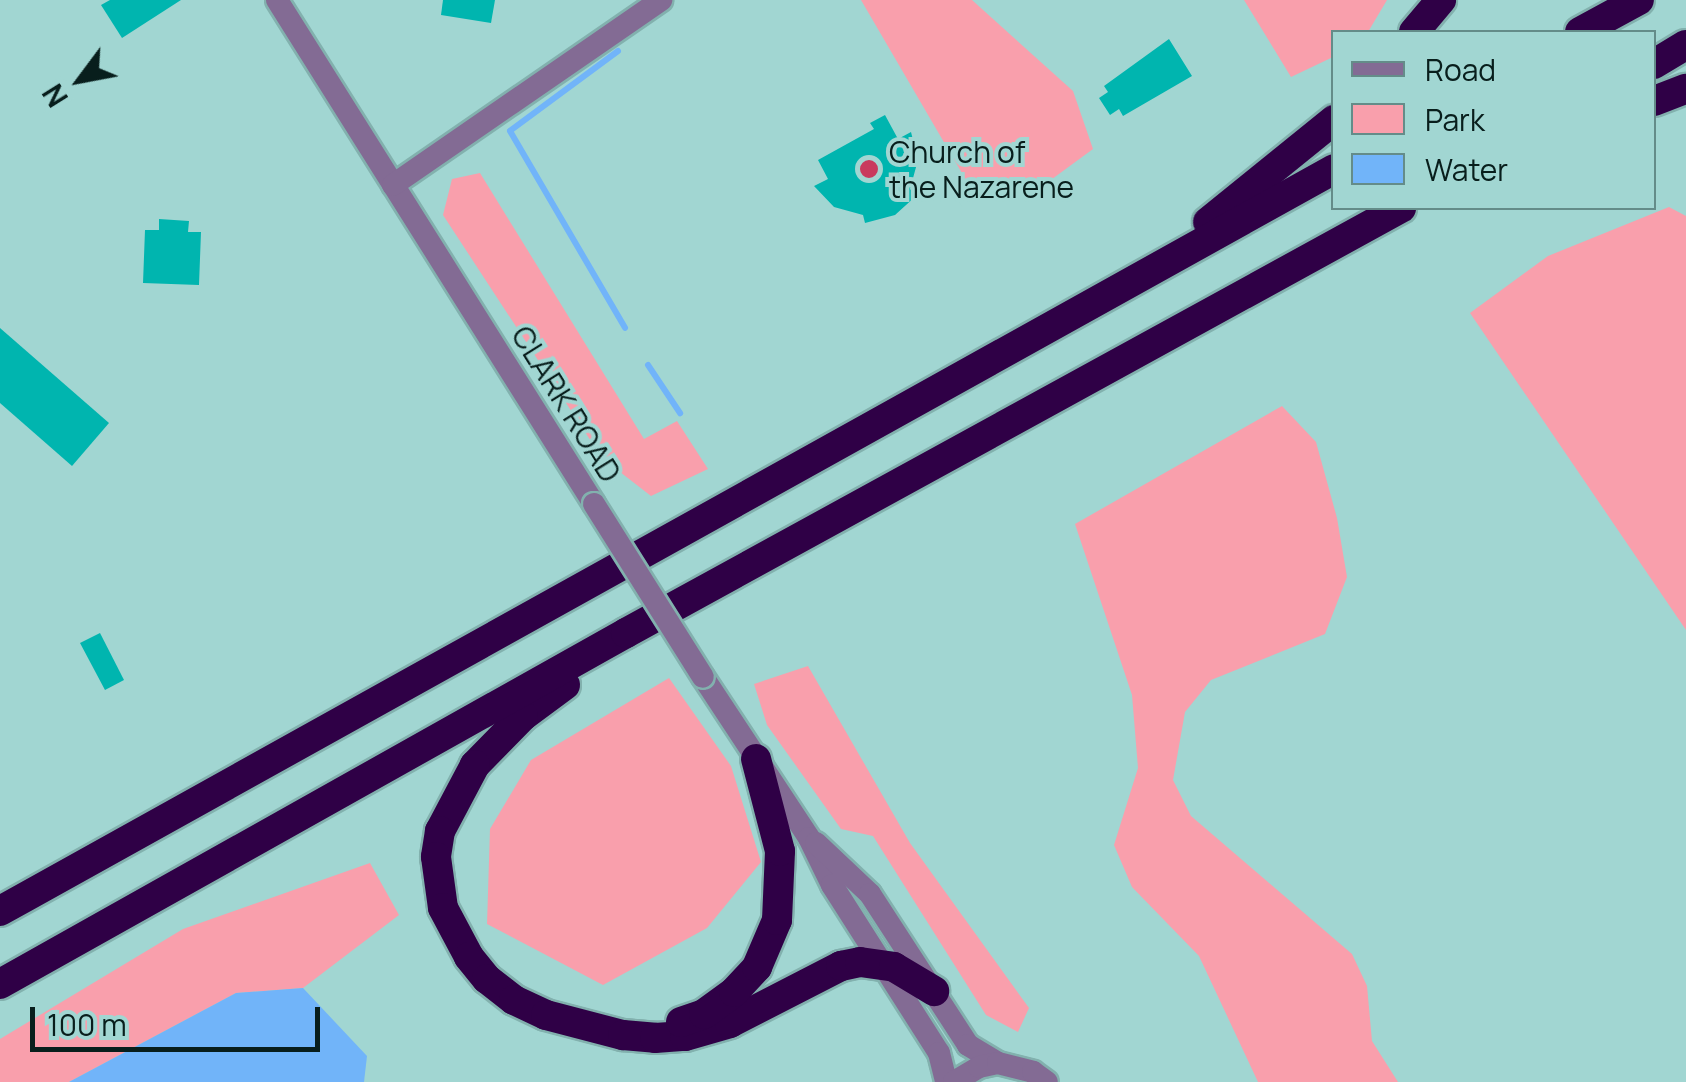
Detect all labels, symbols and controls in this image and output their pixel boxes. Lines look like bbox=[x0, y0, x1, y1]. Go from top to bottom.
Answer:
north arrow bbox=[30, 30, 130, 130]
legend bbox=[1331, 30, 1656, 210]
text: Road bbox=[1425, 49, 1496, 90]
text: N bbox=[33, 77, 76, 114]
text: Park bbox=[1425, 99, 1485, 140]
place label: Church of the Nazarene bbox=[889, 134, 1074, 204]
text: Water bbox=[1425, 149, 1508, 190]
marker: Church of the Nazarene bbox=[858, 158, 880, 180]
street label: CLARK ROAD bbox=[504, 319, 628, 489]
scale bar bbox=[35, 987, 325, 1049]
text: 100 m bbox=[47, 1004, 127, 1045]

